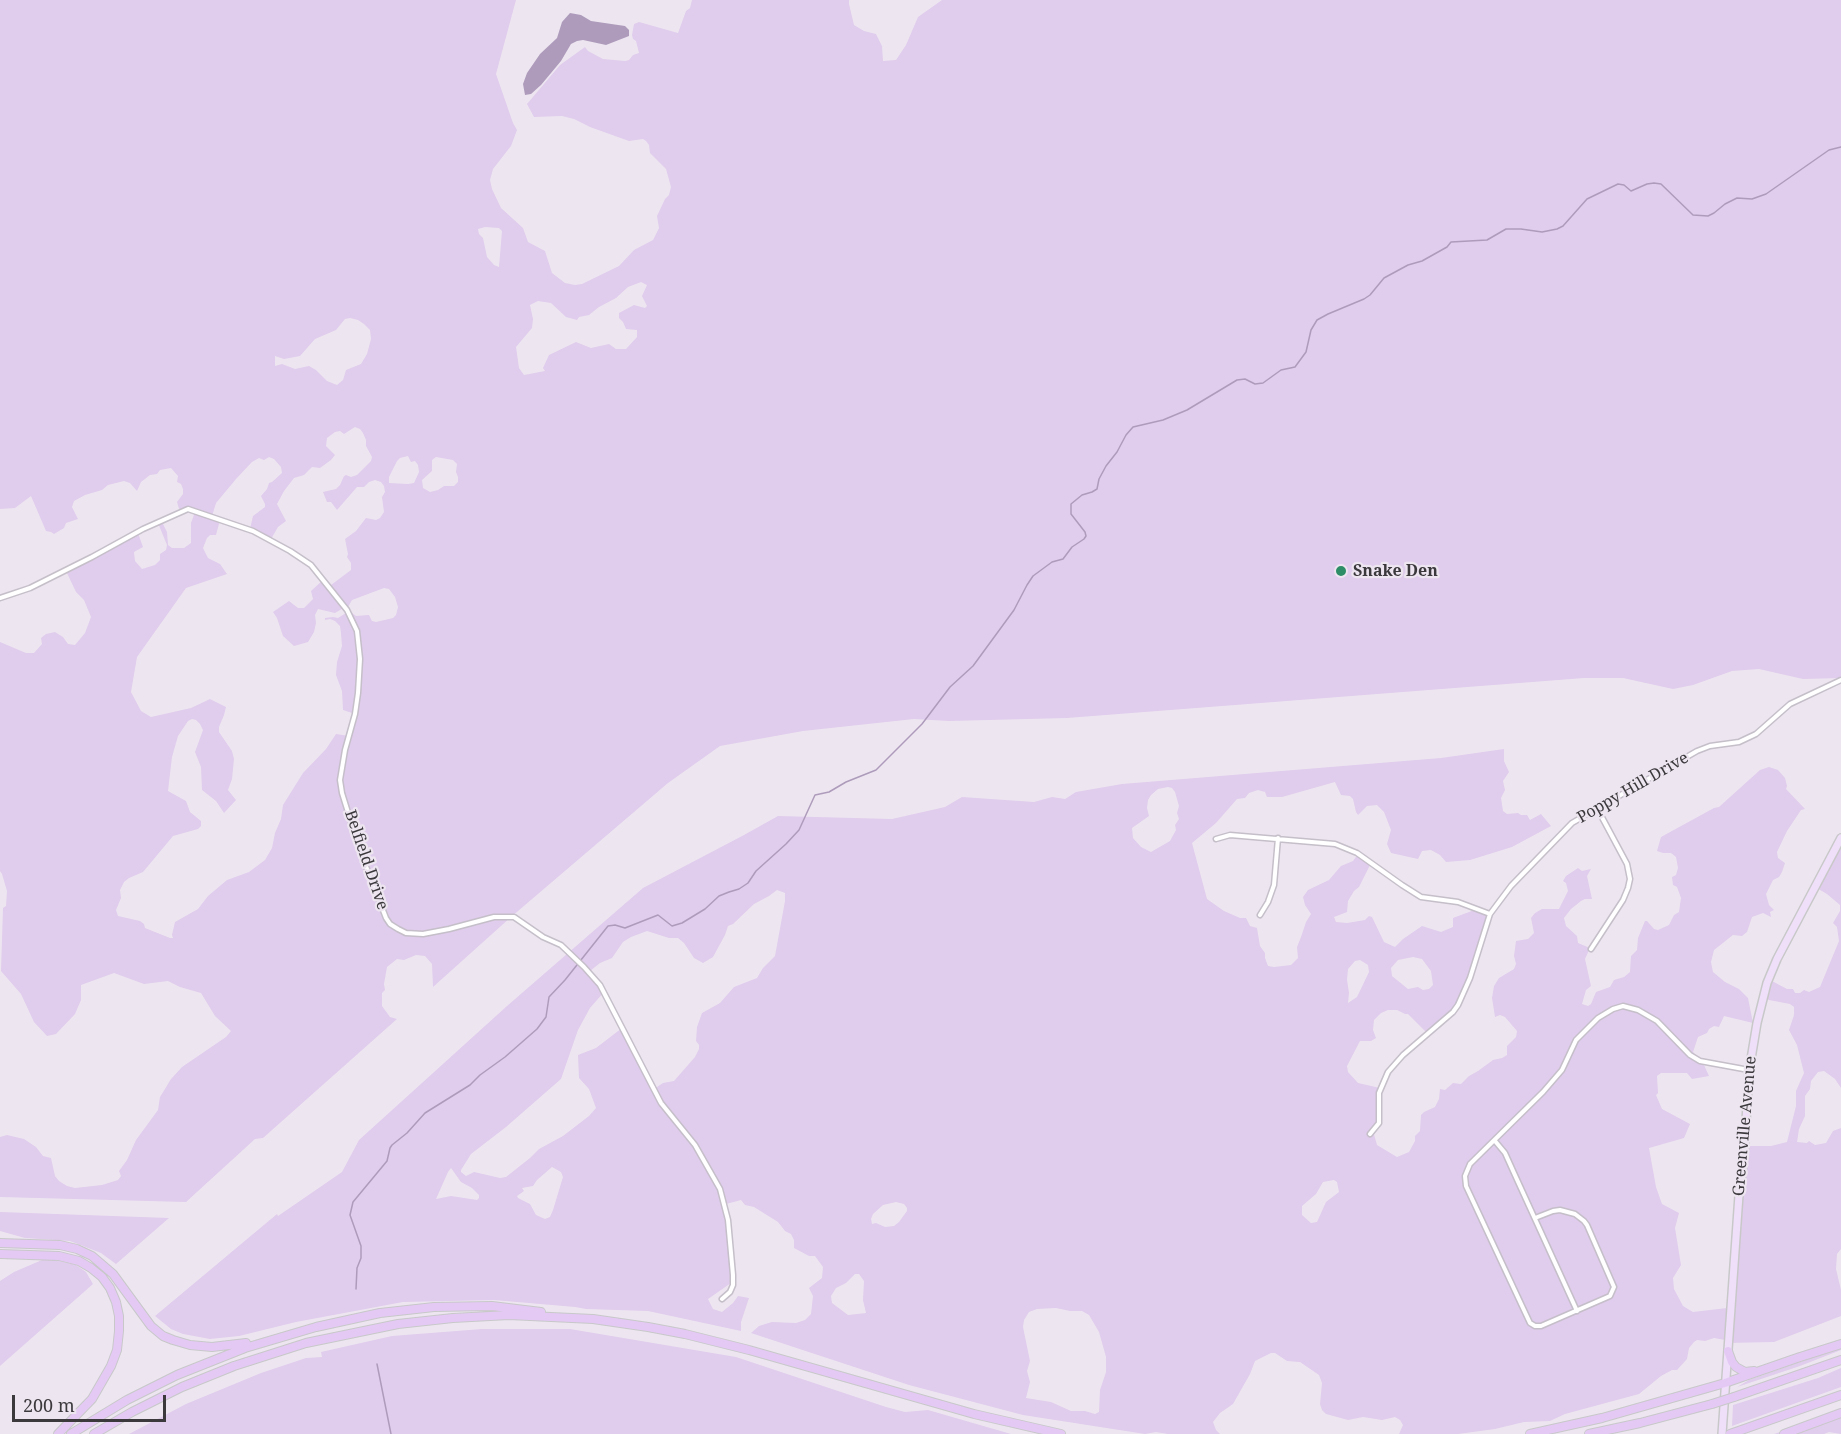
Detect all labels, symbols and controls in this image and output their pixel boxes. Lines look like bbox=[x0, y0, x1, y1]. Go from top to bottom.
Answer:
place label: Snake Den bbox=[1353, 561, 1438, 581]
marker: Snake Den bbox=[1334, 564, 1348, 578]
street label: Poppy Hill Drive bbox=[1574, 748, 1692, 828]
street label: Belfield Drive bbox=[340, 808, 392, 912]
street label: Greenville Avenue bbox=[1729, 1055, 1761, 1197]
scale bar bbox=[15, 1383, 170, 1421]
text: 200 m bbox=[23, 1393, 75, 1417]

